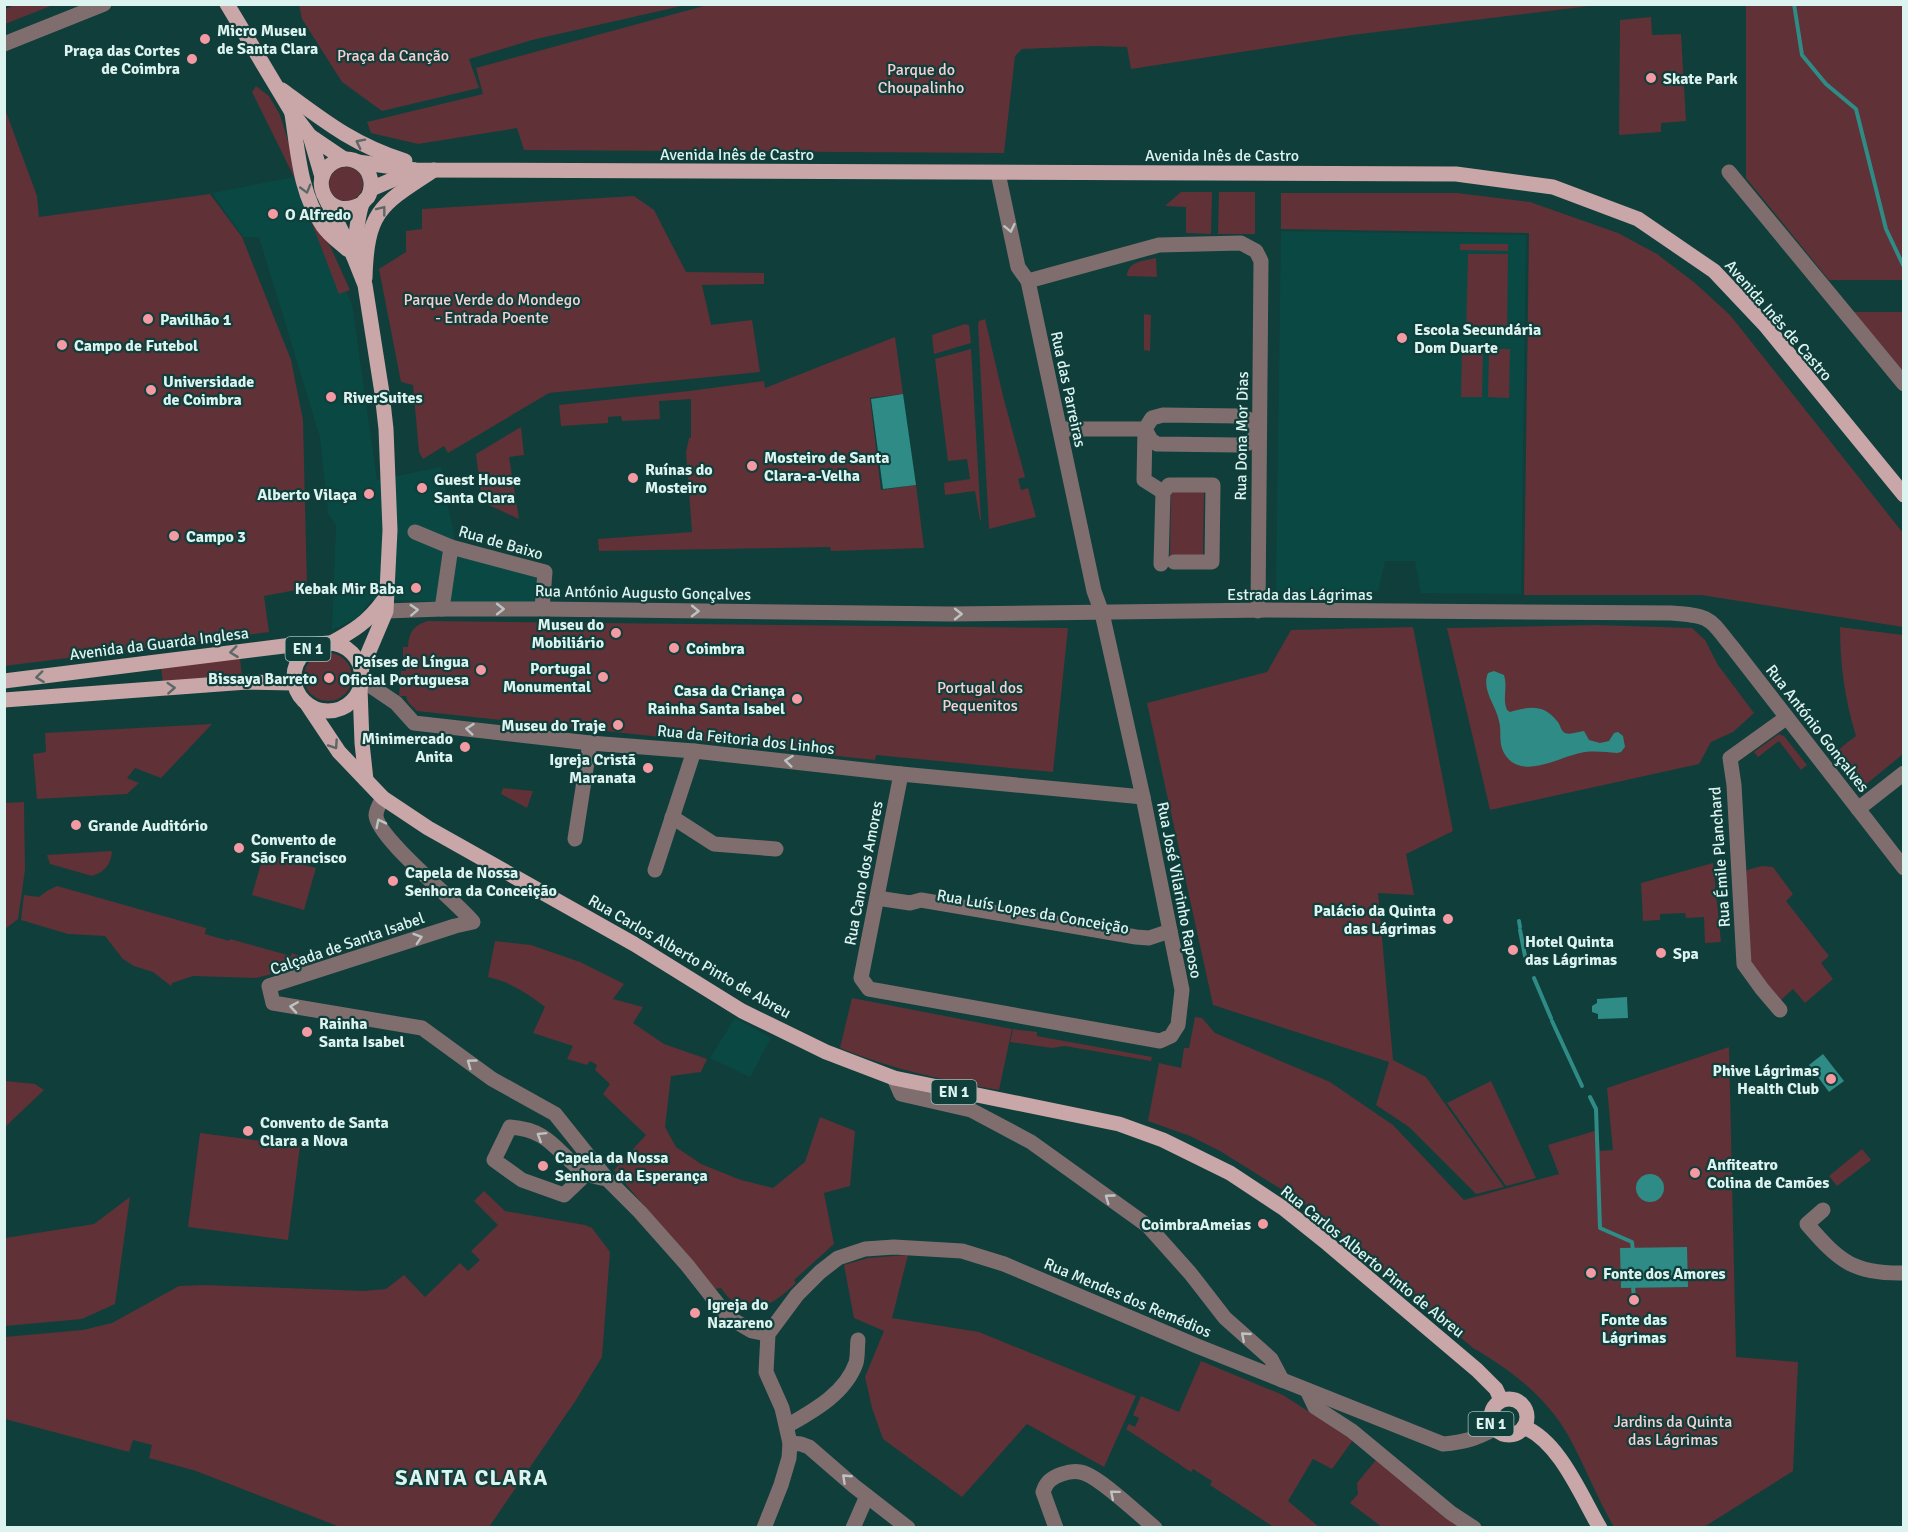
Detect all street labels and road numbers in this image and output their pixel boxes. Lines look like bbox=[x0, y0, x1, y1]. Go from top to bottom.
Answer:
street label: Avenida Inês de Castro bbox=[660, 145, 814, 165]
street label: Avenida Inês de Castro bbox=[1145, 146, 1299, 166]
street label: Avenida Inês de Castro bbox=[1720, 256, 1836, 385]
street label: Rua das Parreiras bbox=[1046, 329, 1090, 449]
street label: Rua Dona Mor Dias bbox=[1231, 371, 1253, 501]
street label: Rua de Baixo bbox=[456, 521, 545, 565]
street label: Rua António Augusto Gonçalves bbox=[535, 581, 751, 605]
street label: Estrada das Lágrimas bbox=[1227, 585, 1373, 605]
street label: Avenida da Guarda Inglesa bbox=[68, 623, 250, 665]
road number: EN 1 bbox=[286, 637, 330, 661]
street label: Rua António Gonçalves bbox=[1761, 661, 1873, 796]
street label: Rua da Feitoria dos Linhos bbox=[656, 721, 836, 759]
street label: Rua Émile Planchard bbox=[1705, 786, 1735, 928]
street label: Rua Cano dos Amores bbox=[840, 799, 888, 947]
street label: Rua José Vilarinho Raposo bbox=[1152, 800, 1206, 980]
street label: Rua Luís Lopes da Conceição bbox=[935, 885, 1130, 939]
street label: Rua Carlos Alberto Pinto de Abreu bbox=[585, 890, 794, 1023]
street label: Calçada de Santa Isabel bbox=[268, 908, 427, 980]
road number: EN 1 bbox=[932, 1080, 976, 1104]
street label: Rua Carlos Alberto Pinto de Abreu bbox=[1276, 1181, 1468, 1342]
street label: Rua Mendes dos Remédios bbox=[1041, 1254, 1214, 1342]
road number: EN 1 bbox=[1468, 1412, 1514, 1436]

